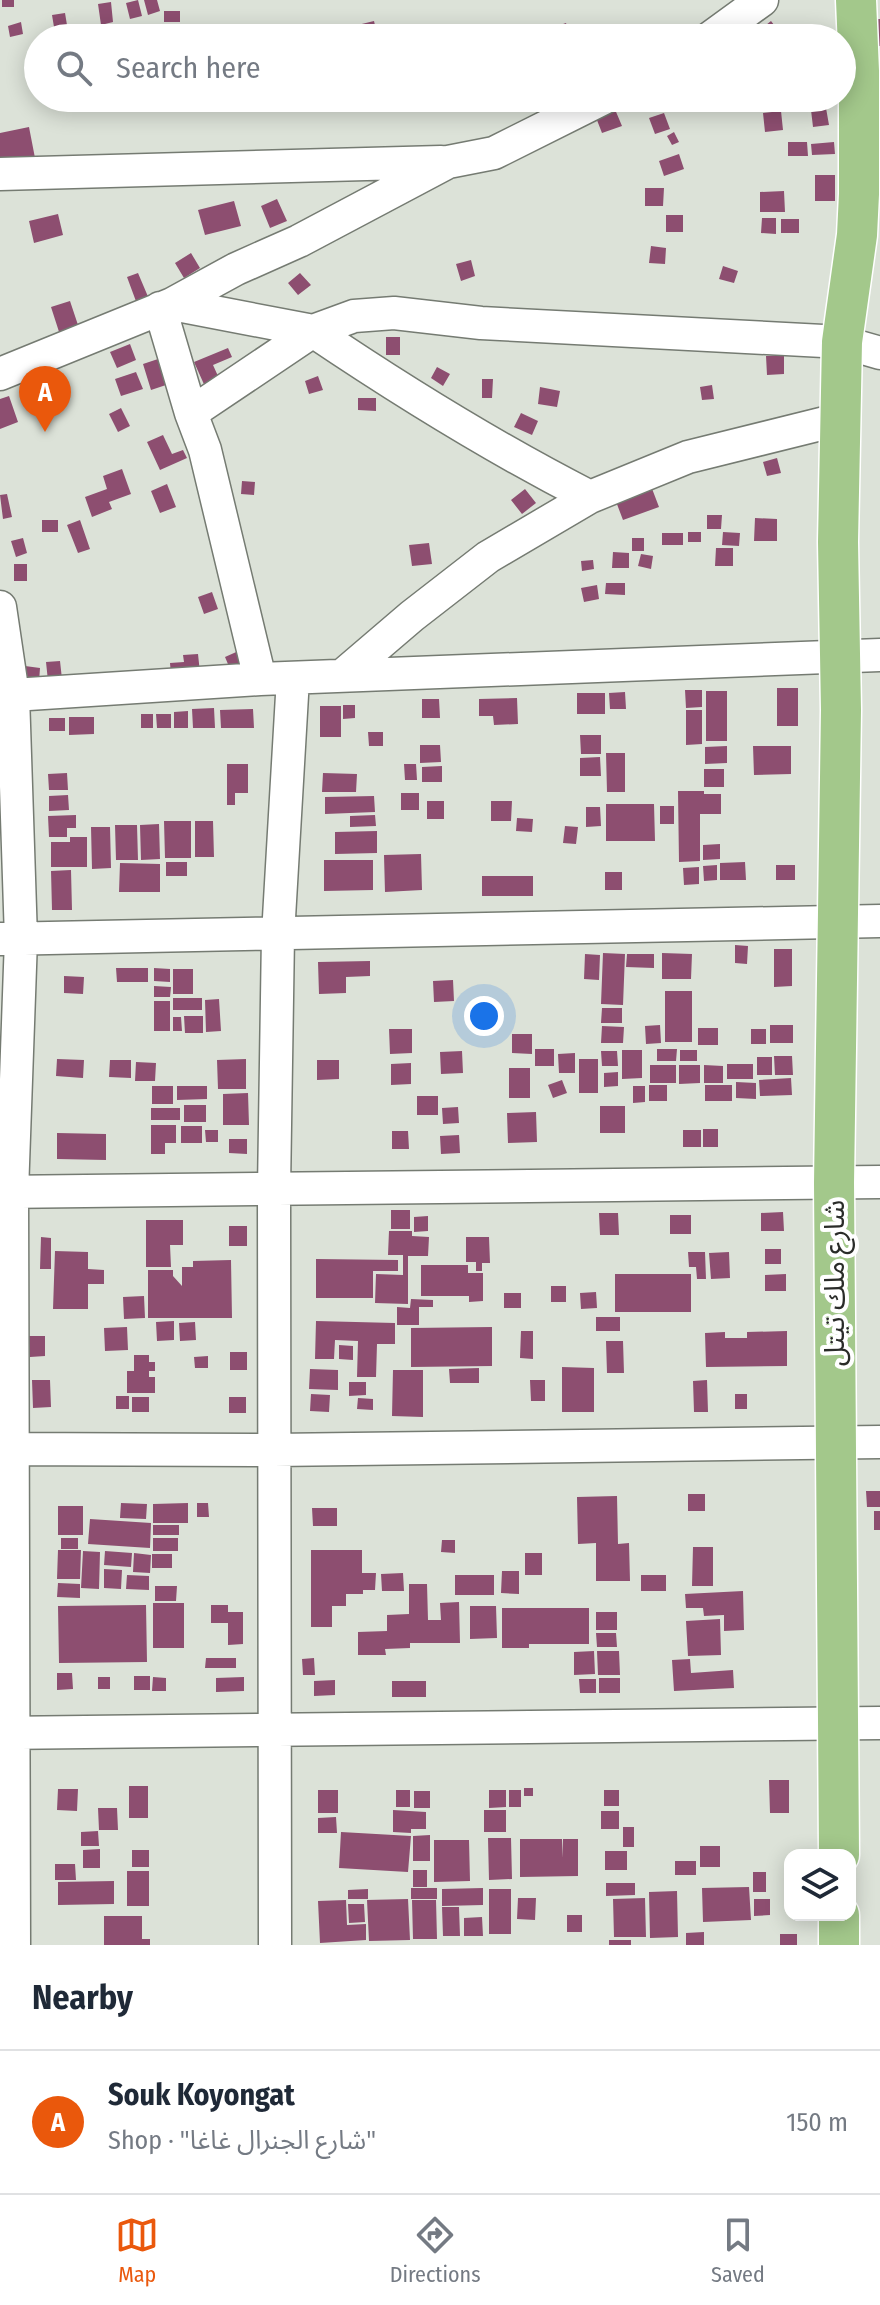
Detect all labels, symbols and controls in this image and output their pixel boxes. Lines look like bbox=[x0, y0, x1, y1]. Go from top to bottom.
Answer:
search box bbox=[24, 24, 856, 112]
icon: search bbox=[52, 46, 96, 90]
text: Search here bbox=[116, 50, 261, 86]
pin: A bbox=[19, 366, 71, 432]
your location bbox=[464, 996, 504, 1036]
street label: شارع ملك تيتل bbox=[818, 1200, 855, 1366]
map controls bbox=[784, 1849, 856, 1921]
button: layers bbox=[784, 1849, 856, 1921]
text: Nearby bbox=[32, 1977, 133, 2018]
text: Souk Koyongat bbox=[108, 2077, 295, 2113]
text: A bbox=[51, 2107, 65, 2138]
text: 150 m bbox=[786, 2107, 848, 2138]
text: Shop · "شارع الجنرال غاغا" bbox=[108, 2125, 376, 2156]
tab: Map bbox=[115, 2213, 159, 2288]
tab: Directions bbox=[390, 2213, 481, 2288]
tab: Saved bbox=[711, 2213, 765, 2288]

